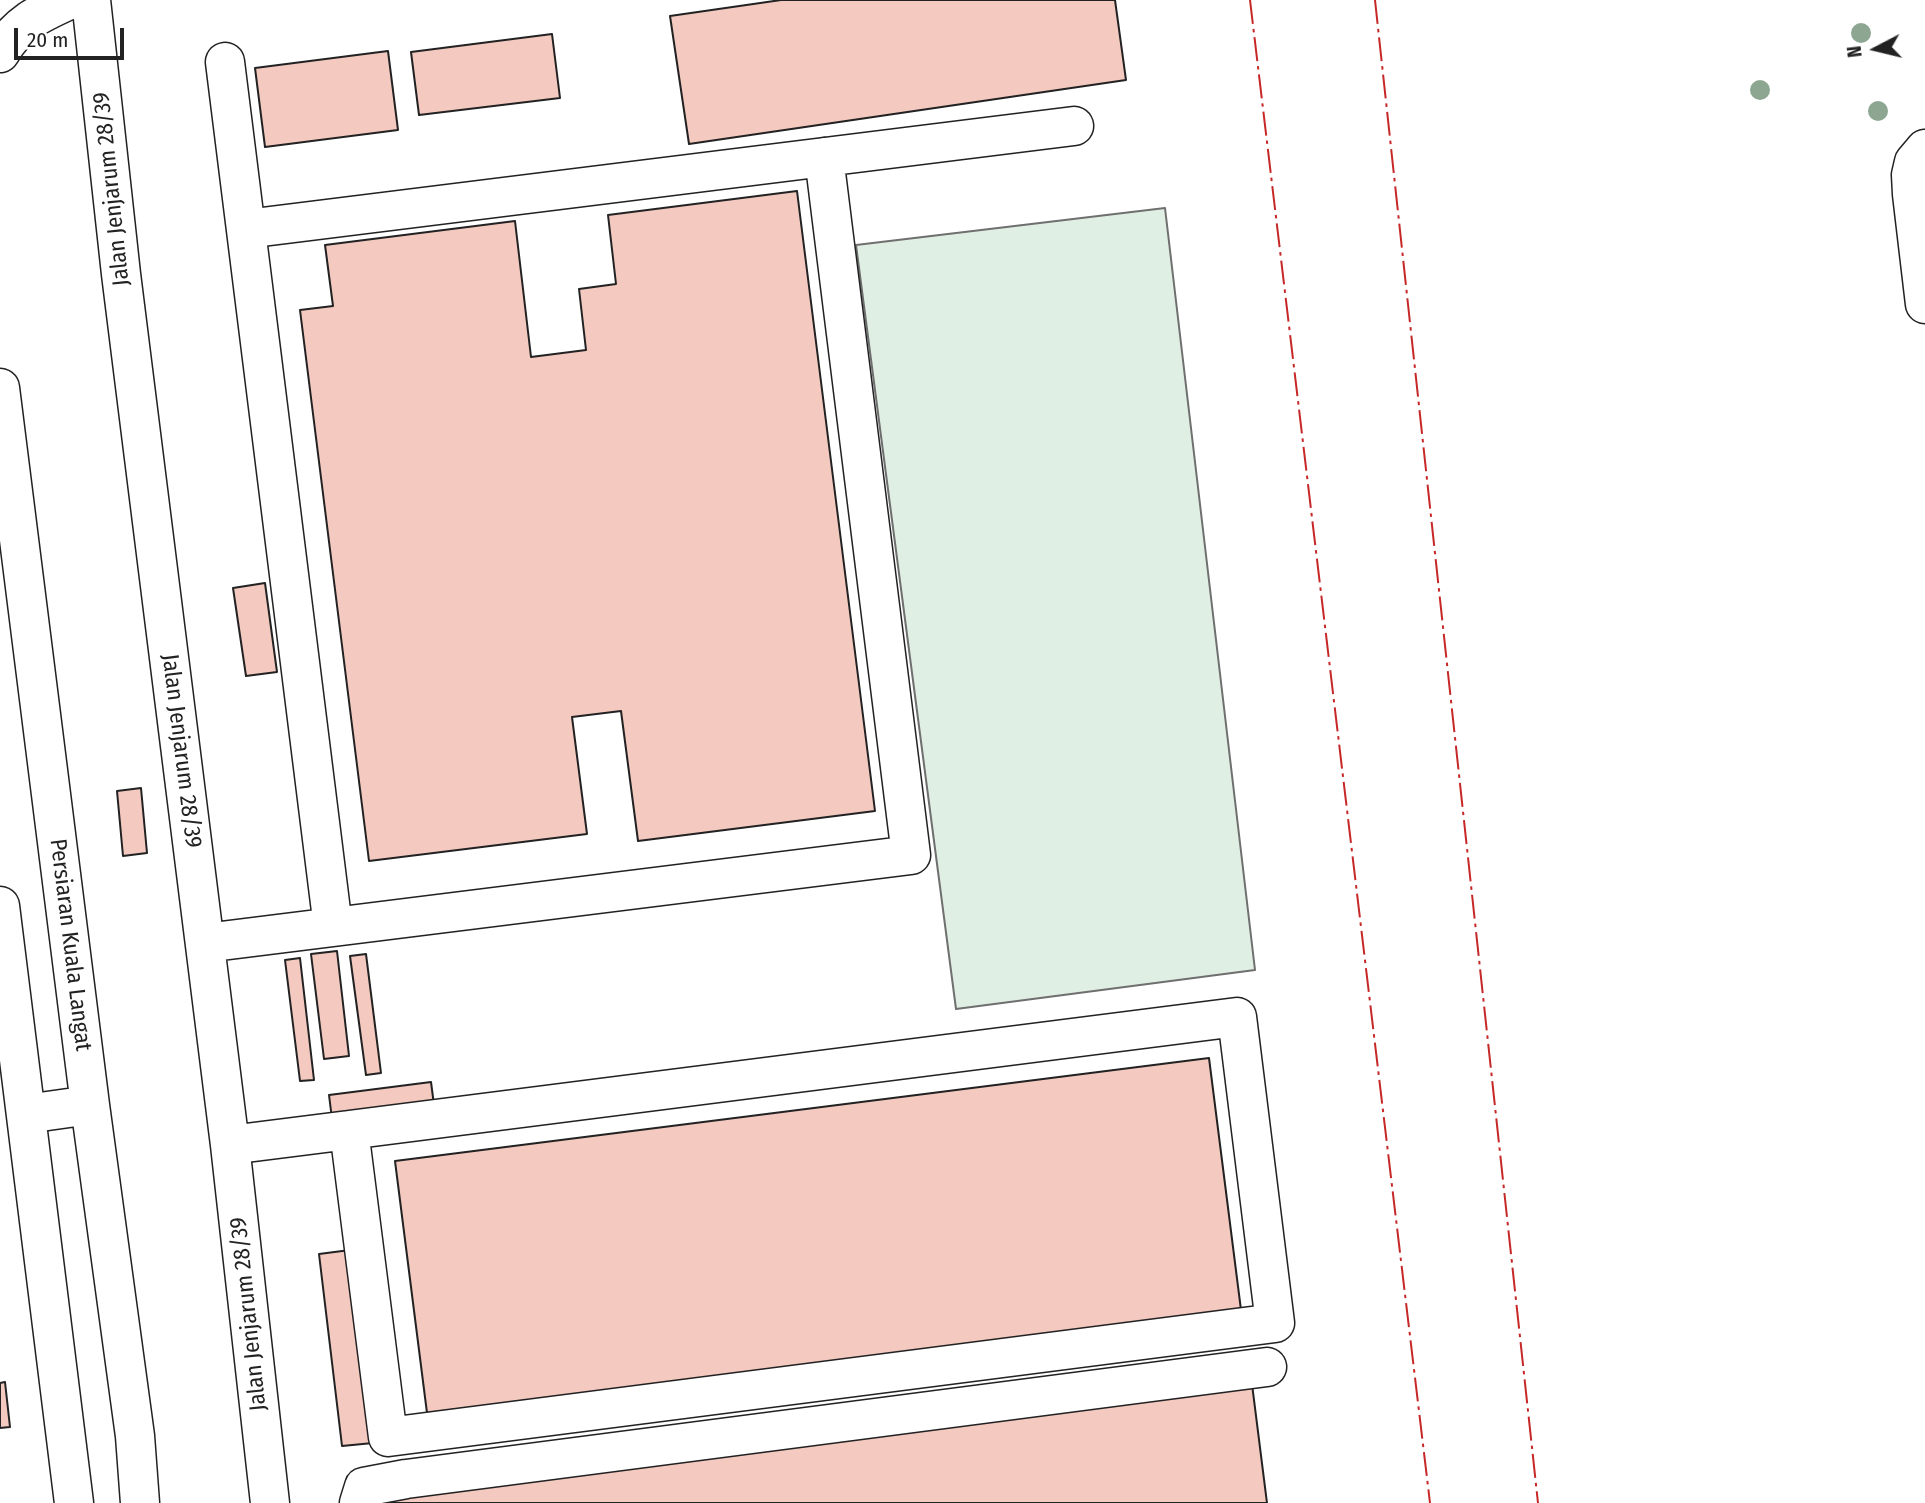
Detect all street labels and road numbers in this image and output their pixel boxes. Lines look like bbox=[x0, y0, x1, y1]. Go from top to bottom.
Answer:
street label: Jalan Jenjarum 28/39 bbox=[88, 91, 136, 287]
street label: Jalan Jenjarum 28/39 bbox=[155, 653, 207, 849]
street label: Persiaran Kuala Langat bbox=[43, 837, 97, 1053]
street label: Jalan Jenjarum 28/39 bbox=[225, 1216, 273, 1412]

